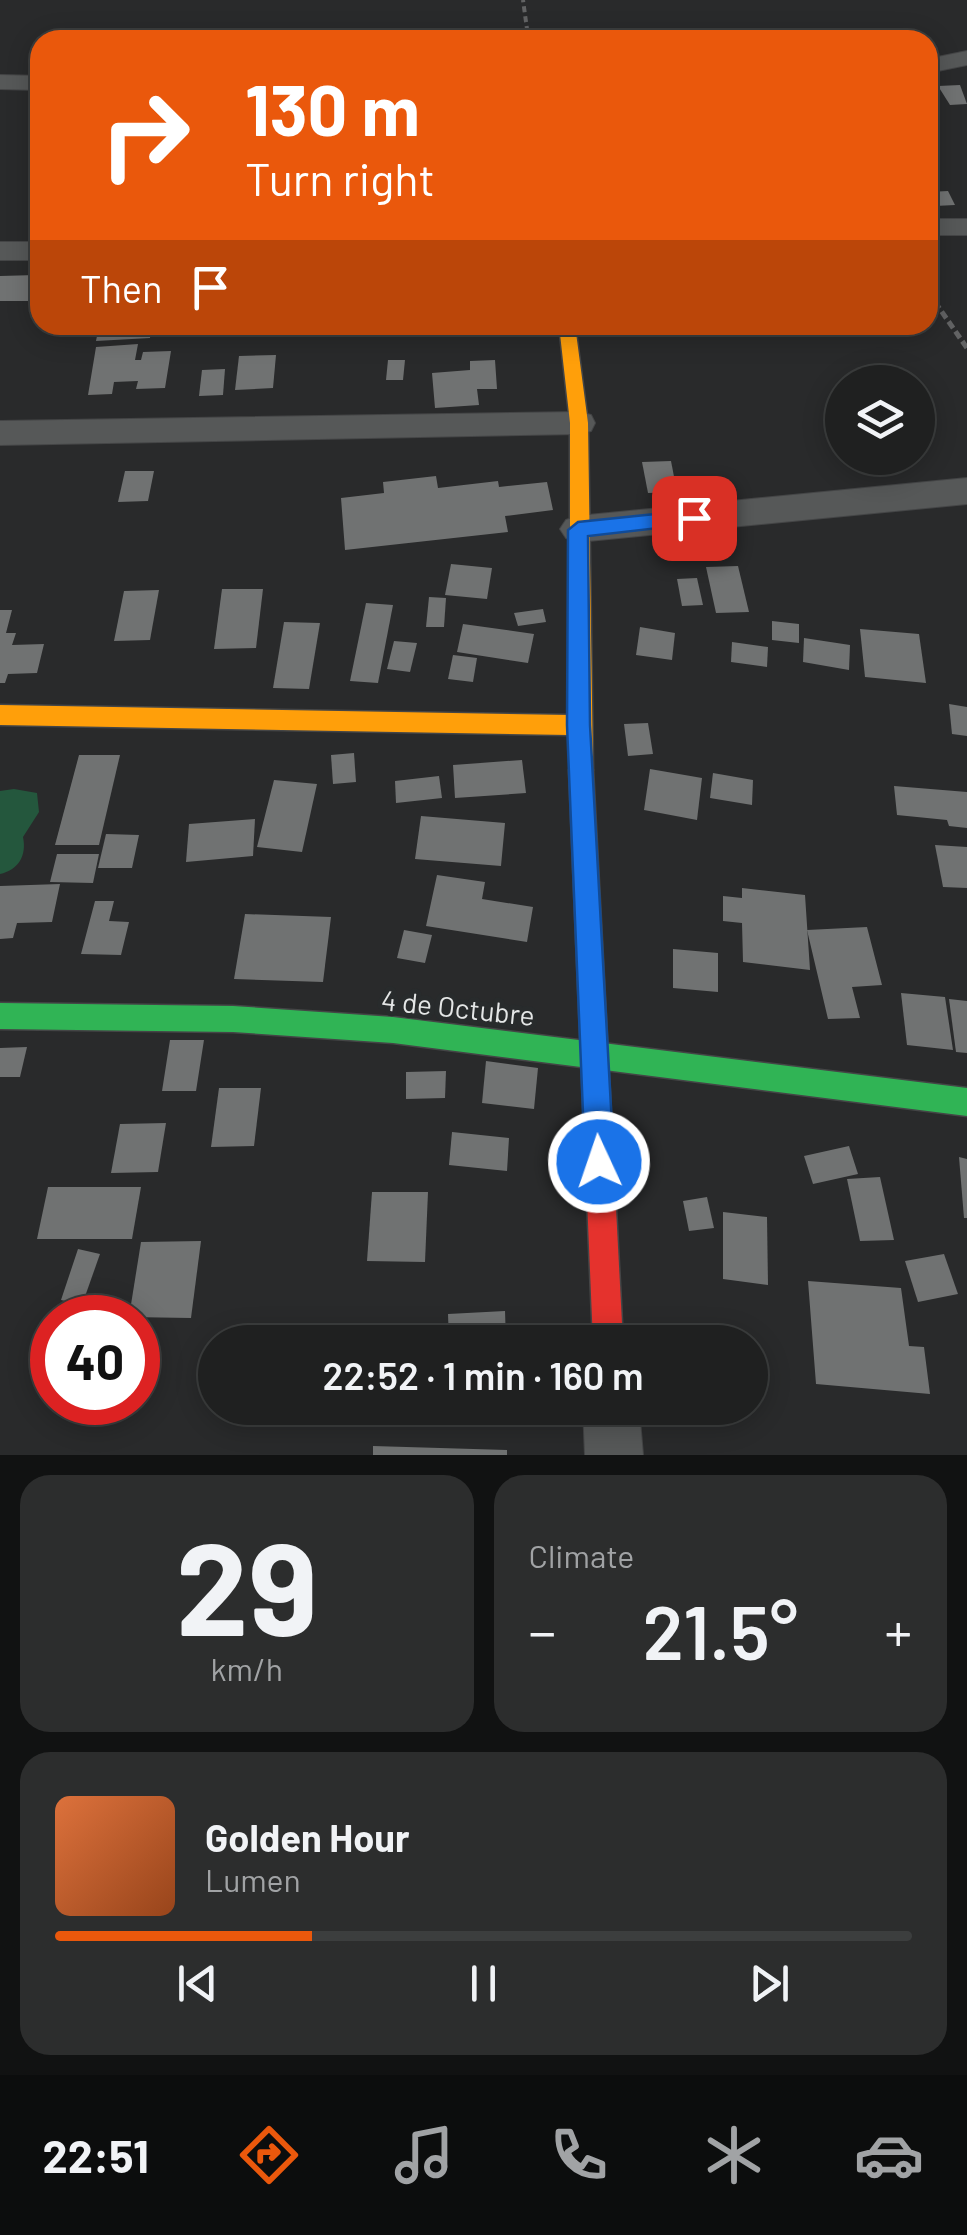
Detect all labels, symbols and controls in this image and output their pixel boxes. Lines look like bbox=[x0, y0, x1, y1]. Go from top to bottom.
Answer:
text: 130 m bbox=[245, 66, 420, 150]
icon: right bbox=[80, 70, 210, 200]
text: Turn right bbox=[245, 151, 435, 205]
icon: arrive bbox=[183, 260, 238, 315]
text: Then bbox=[80, 265, 163, 311]
map controls bbox=[825, 365, 935, 475]
button: layers bbox=[825, 365, 935, 475]
pin bbox=[652, 476, 737, 561]
icon: arrive bbox=[667, 491, 722, 546]
street label: 4 de Octubre bbox=[380, 982, 537, 1032]
position arrow bbox=[547, 1110, 651, 1214]
speed limit sign: 40 bbox=[30, 1295, 160, 1425]
text: 22:52 · 1 min · 160 m bbox=[322, 1352, 644, 1398]
text: 29 bbox=[176, 1506, 318, 1662]
text: Climate bbox=[529, 1536, 634, 1574]
text: 21.5° bbox=[642, 1585, 798, 1675]
text: − bbox=[529, 1597, 556, 1663]
text: + bbox=[884, 1597, 912, 1663]
text: km/h bbox=[211, 1649, 283, 1687]
text: Golden Hour bbox=[205, 1814, 410, 1860]
text: Lumen bbox=[205, 1860, 301, 1898]
icon: previous bbox=[170, 1956, 225, 2011]
icon: pause bbox=[456, 1956, 511, 2011]
icon: next bbox=[742, 1956, 797, 2011]
icon: directions bbox=[234, 2120, 304, 2190]
icon: music bbox=[389, 2120, 459, 2190]
icon: phone bbox=[544, 2120, 614, 2190]
icon: climate bbox=[699, 2120, 769, 2190]
icon: car bbox=[854, 2120, 924, 2190]
text: 22:51 bbox=[43, 2128, 149, 2182]

